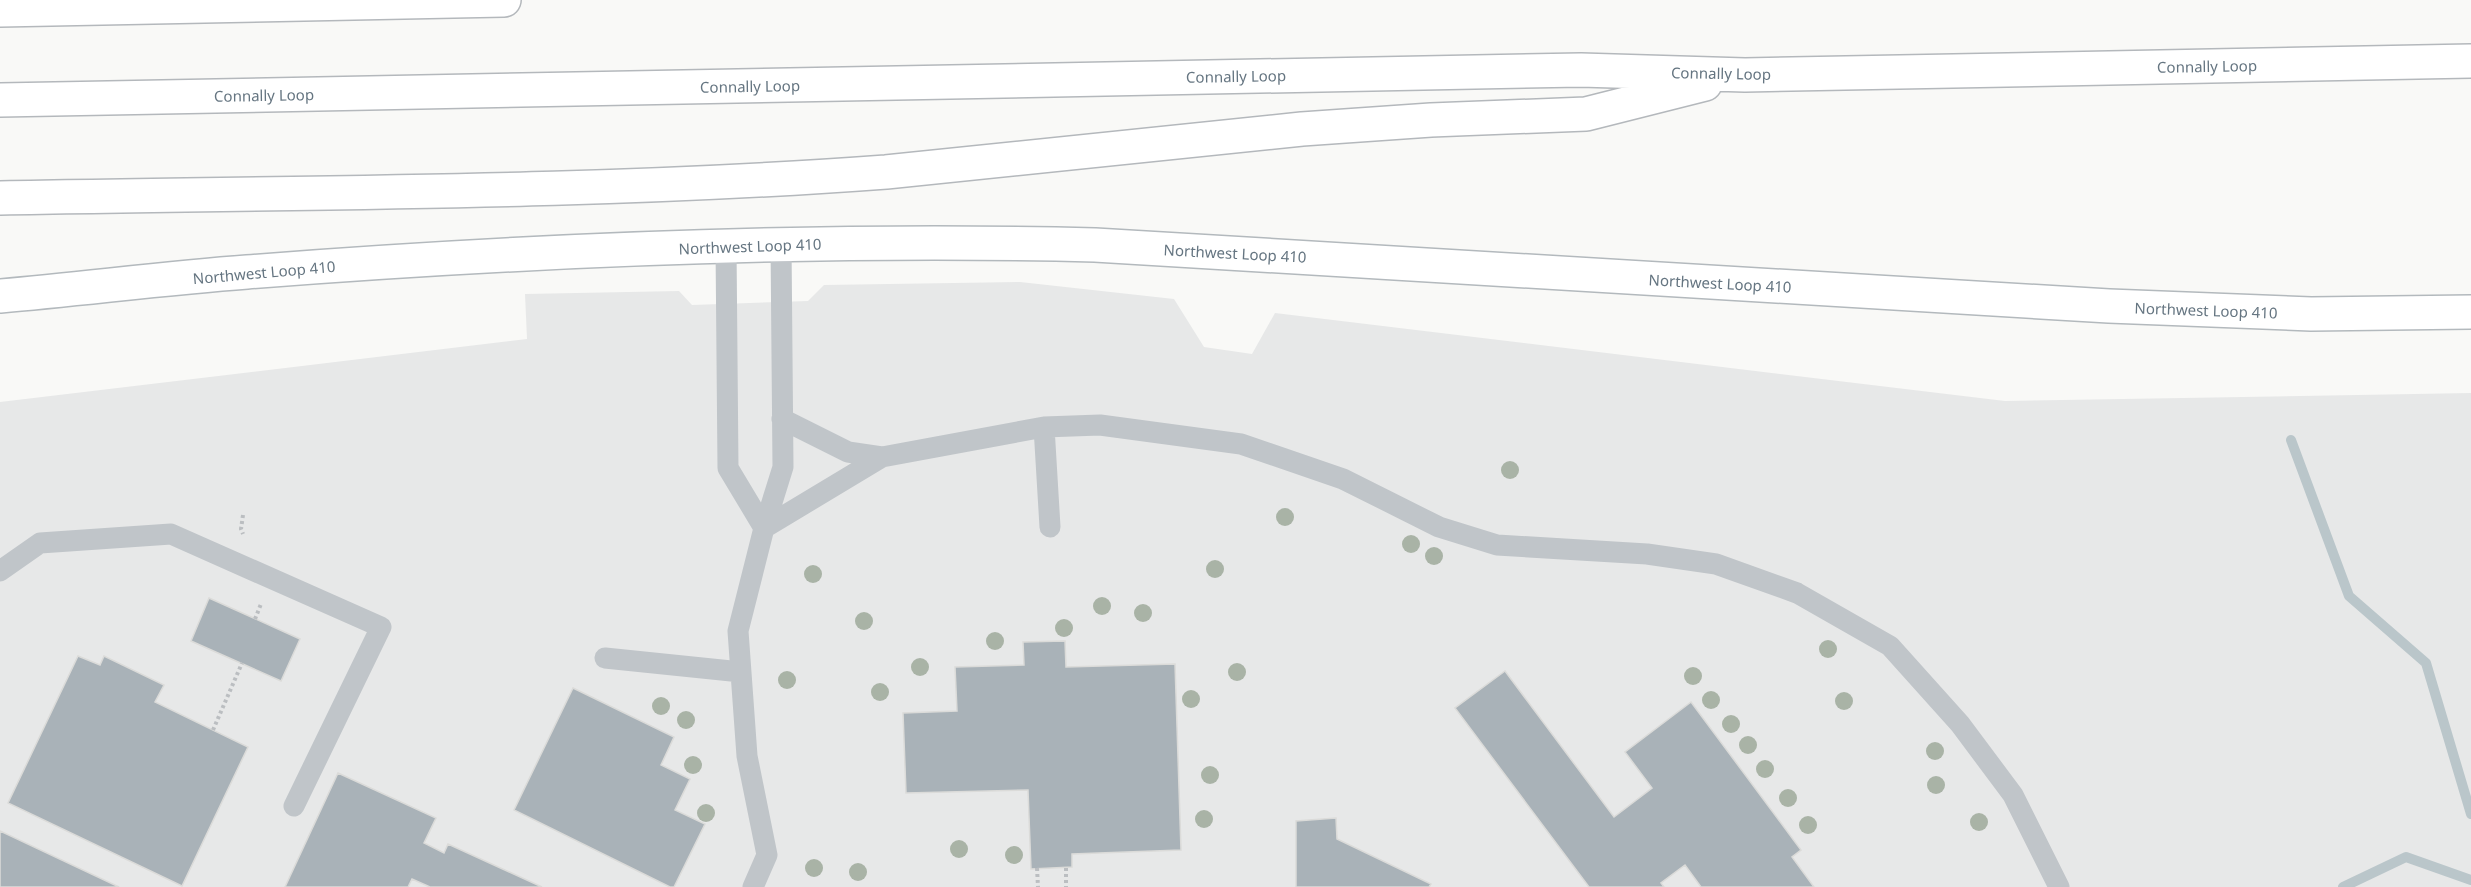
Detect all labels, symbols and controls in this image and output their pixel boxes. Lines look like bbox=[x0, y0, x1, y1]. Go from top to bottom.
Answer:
street label: Connally Loop bbox=[2157, 55, 2257, 77]
street label: Connally Loop bbox=[1671, 62, 1771, 84]
street label: Connally Loop bbox=[1186, 65, 1286, 87]
street label: Connally Loop bbox=[700, 75, 800, 97]
street label: Connally Loop bbox=[214, 84, 314, 106]
street label: Northwest Loop 410 bbox=[678, 234, 822, 258]
street label: Northwest Loop 410 bbox=[1163, 239, 1307, 267]
street label: Northwest Loop 410 bbox=[192, 256, 336, 288]
street label: Northwest Loop 410 bbox=[1648, 269, 1792, 297]
street label: Northwest Loop 410 bbox=[2134, 298, 2278, 322]

